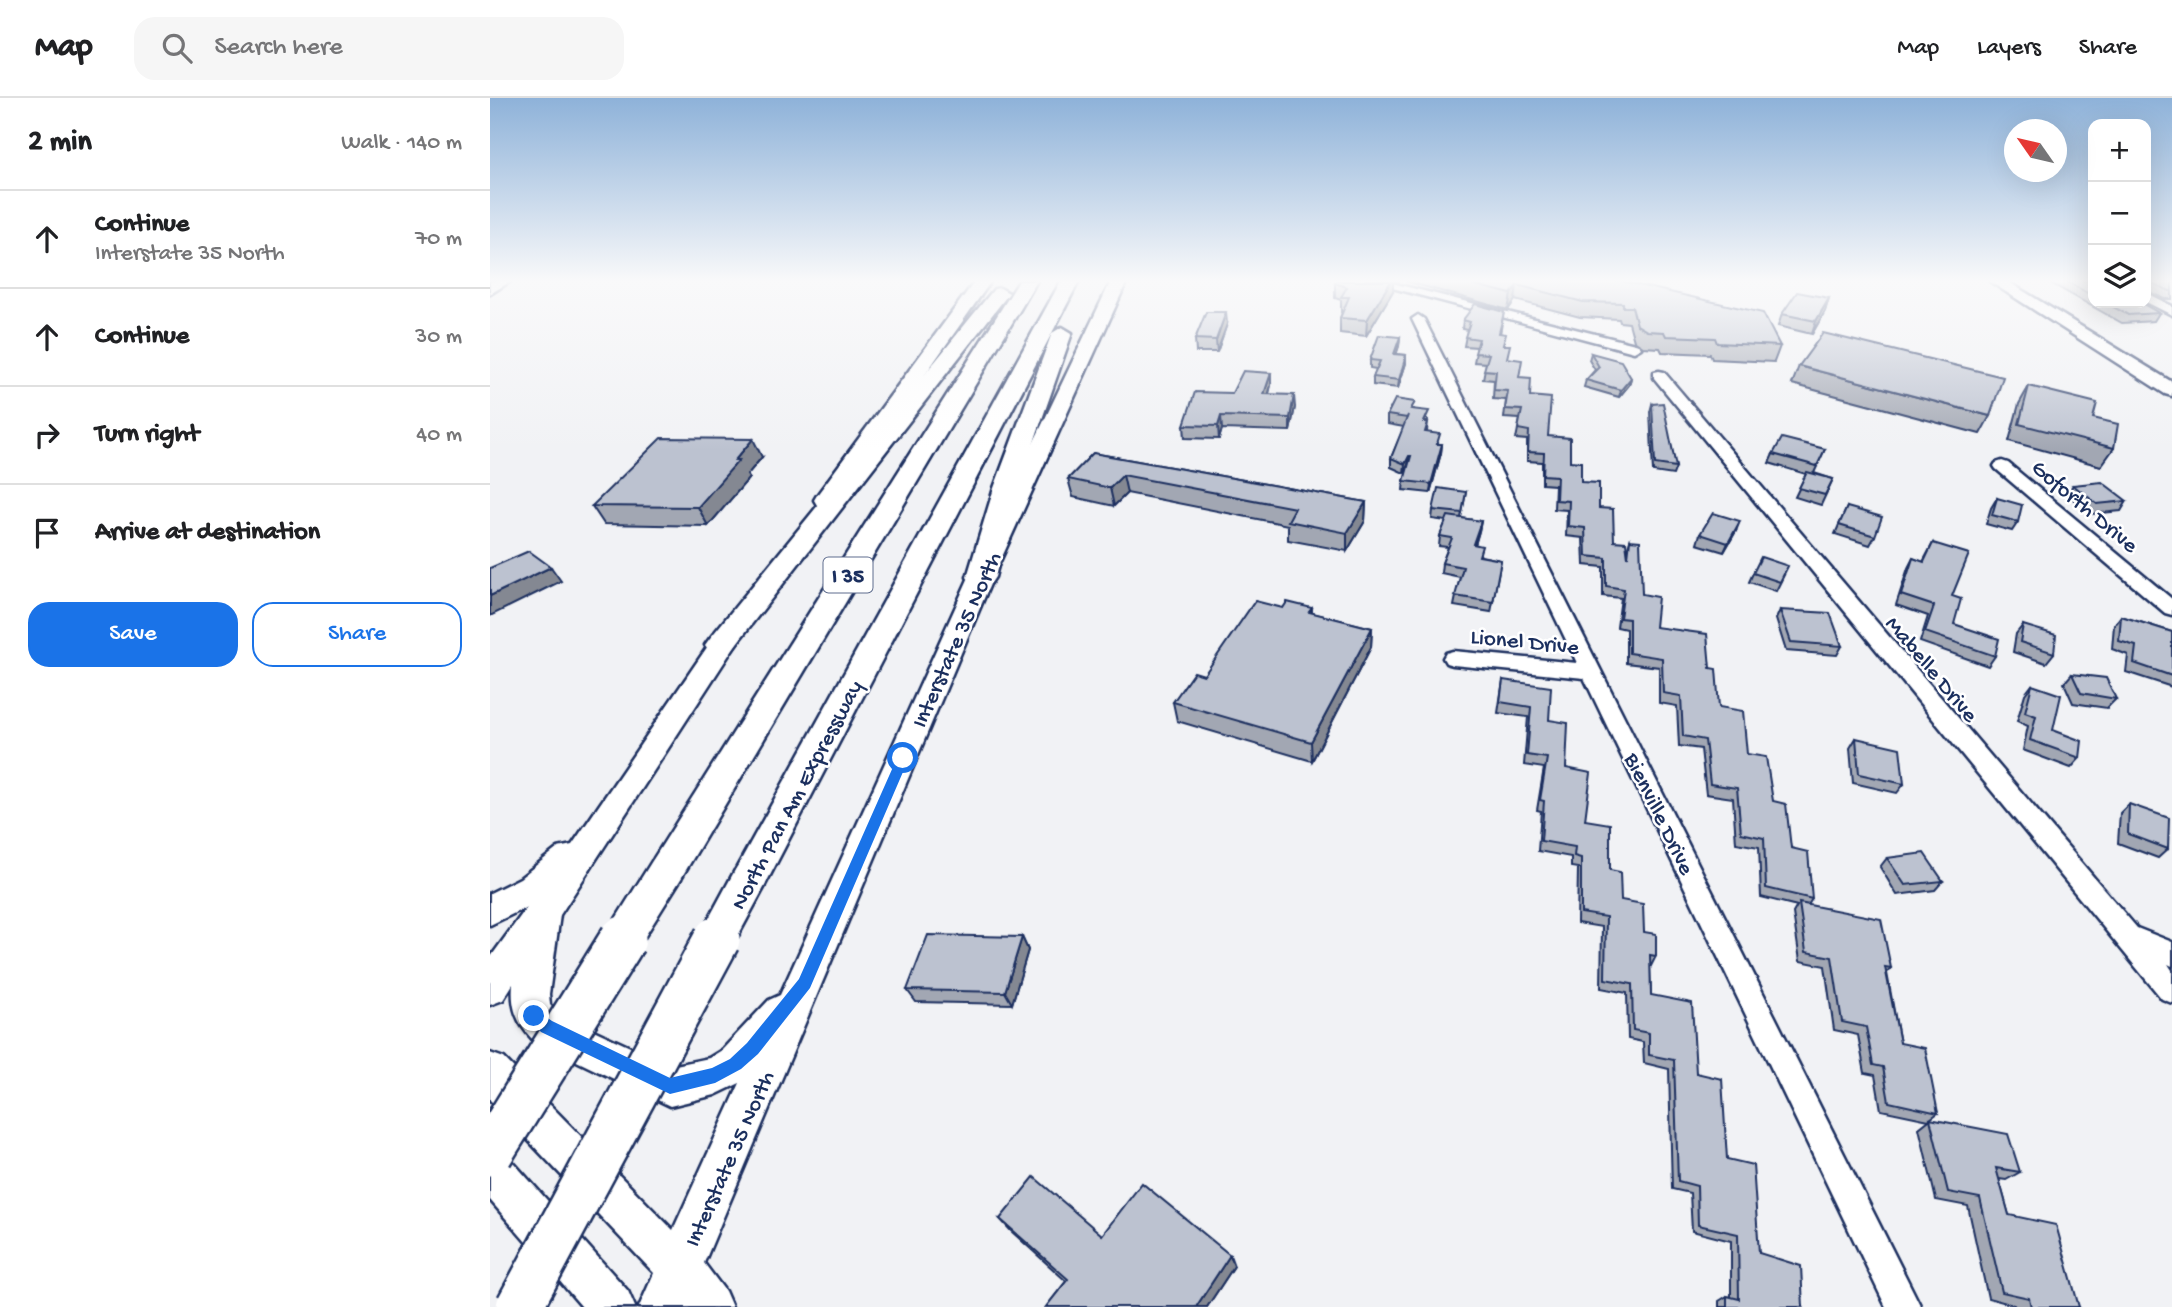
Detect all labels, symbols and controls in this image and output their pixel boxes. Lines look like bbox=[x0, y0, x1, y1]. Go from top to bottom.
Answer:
search box bbox=[134, 17, 624, 80]
text: Map bbox=[35, 29, 92, 67]
icon: search bbox=[158, 29, 196, 67]
text: Search here bbox=[214, 33, 343, 64]
text: Map bbox=[1897, 34, 1939, 63]
text: Layers bbox=[1977, 34, 2041, 63]
text: Share bbox=[2079, 34, 2137, 63]
north arrow bbox=[2004, 119, 2067, 182]
map controls bbox=[2088, 119, 2151, 308]
button: + bbox=[2088, 119, 2151, 182]
text: 2 min bbox=[28, 126, 92, 161]
text: Walk · 140 m bbox=[341, 130, 462, 157]
button: − bbox=[2088, 182, 2151, 245]
text: Continue bbox=[95, 210, 189, 241]
icon: ahead bbox=[28, 220, 66, 258]
text: 70 m bbox=[415, 226, 462, 253]
text: Interstate 35 North bbox=[95, 241, 285, 268]
button: layers bbox=[2088, 245, 2151, 308]
icon: ahead bbox=[28, 318, 66, 356]
text: Continue bbox=[95, 322, 189, 353]
text: 30 m bbox=[415, 324, 462, 351]
icon: right bbox=[28, 416, 66, 454]
text: Turn right bbox=[95, 420, 199, 451]
text: 40 m bbox=[416, 422, 462, 449]
street label: Goforth Drive bbox=[2025, 455, 2143, 561]
icon: arrive bbox=[28, 514, 66, 552]
text: Arrive at destination bbox=[95, 518, 320, 549]
street label: Interstate 35 North bbox=[907, 548, 1009, 732]
road number: I 35 bbox=[824, 558, 872, 592]
button: Save bbox=[28, 602, 238, 667]
button: Share bbox=[252, 602, 462, 667]
street label: Mabelle Drive bbox=[1878, 612, 1983, 730]
street label: Lionel Drive bbox=[1469, 624, 1581, 663]
street label: North Pan Am Expressway bbox=[726, 676, 870, 915]
route start bbox=[887, 742, 918, 773]
street label: Bienville Drive bbox=[1616, 748, 1699, 881]
route end bbox=[518, 1000, 549, 1031]
street label: Interstate 35 North bbox=[680, 1067, 782, 1251]

